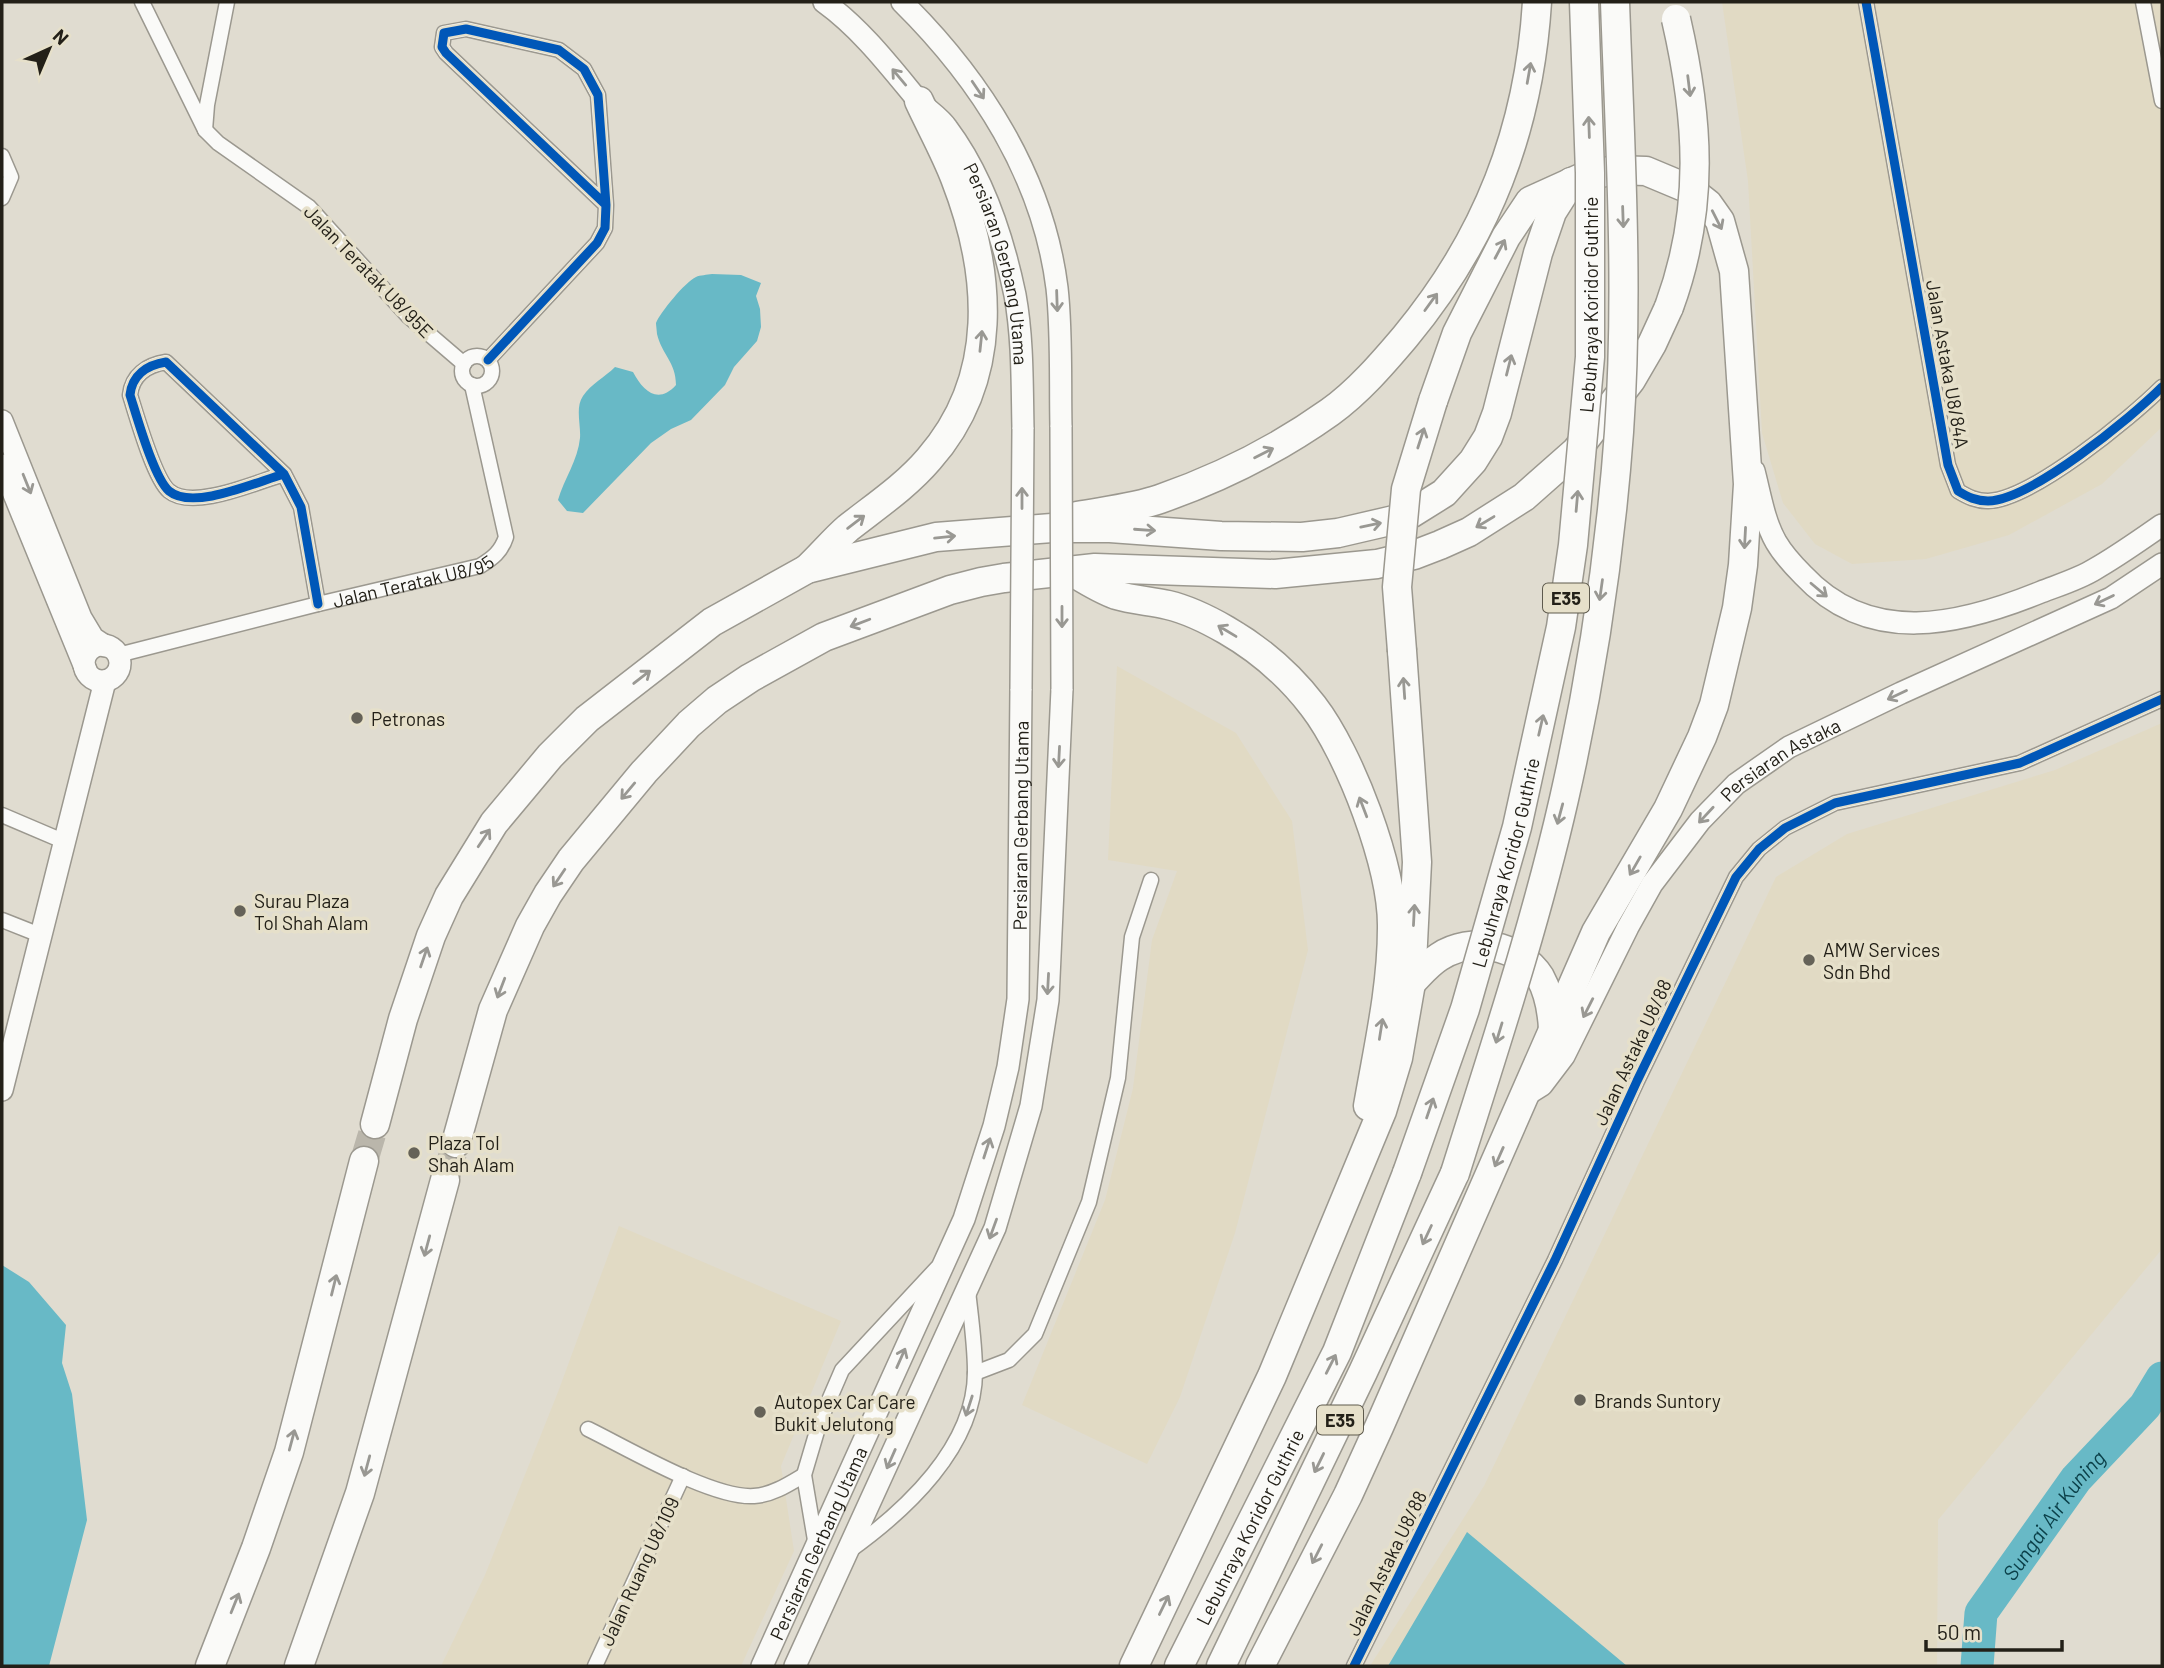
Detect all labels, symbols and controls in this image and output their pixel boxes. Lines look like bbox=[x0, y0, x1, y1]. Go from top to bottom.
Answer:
north arrow bbox=[14, 14, 84, 84]
text: N bbox=[49, 24, 74, 49]
one-way arrow bbox=[1523, 62, 1536, 85]
one-way arrow bbox=[891, 68, 907, 86]
one-way arrow bbox=[1683, 74, 1696, 97]
one-way arrow bbox=[971, 80, 985, 99]
one-way arrow bbox=[1582, 116, 1596, 139]
street label: Persiaran Gerbang Utama bbox=[960, 159, 1033, 366]
street label: Lebuhraya Koridor Guthrie bbox=[1574, 197, 1602, 414]
street label: Jalan Teratak U8/95E bbox=[300, 200, 438, 342]
one-way arrow bbox=[1616, 205, 1629, 228]
one-way arrow bbox=[1711, 209, 1725, 230]
one-way arrow bbox=[1494, 239, 1507, 260]
street label: Jalan Astaka U8/84A bbox=[1922, 278, 1974, 450]
one-way arrow bbox=[1051, 289, 1064, 312]
one-way arrow bbox=[1424, 293, 1438, 312]
one-way arrow bbox=[975, 330, 988, 353]
one-way arrow bbox=[1503, 354, 1516, 377]
one-way arrow bbox=[1416, 428, 1428, 450]
one-way arrow bbox=[1253, 446, 1274, 460]
one-way arrow bbox=[22, 473, 35, 495]
one-way arrow bbox=[1015, 487, 1029, 510]
one-way arrow bbox=[1571, 490, 1584, 513]
one-way arrow bbox=[847, 515, 866, 530]
one-way arrow bbox=[1475, 515, 1495, 529]
one-way arrow bbox=[1359, 518, 1382, 532]
one-way arrow bbox=[1133, 524, 1156, 537]
one-way arrow bbox=[1738, 526, 1751, 549]
one-way arrow bbox=[933, 530, 956, 543]
street label: Jalan Teratak U8/95 bbox=[330, 549, 498, 612]
one-way arrow bbox=[1594, 578, 1607, 601]
one-way arrow bbox=[1809, 582, 1827, 598]
road number: E35 bbox=[1543, 584, 1589, 612]
one-way arrow bbox=[2094, 594, 2115, 608]
one-way arrow bbox=[1055, 606, 1069, 629]
one-way arrow bbox=[850, 618, 872, 630]
one-way arrow bbox=[1218, 624, 1238, 638]
one-way arrow bbox=[632, 669, 650, 684]
one-way arrow bbox=[1397, 677, 1410, 699]
one-way arrow bbox=[1887, 688, 1908, 702]
place label: Petronas bbox=[371, 707, 445, 730]
marker: Petronas bbox=[349, 710, 365, 726]
street label: Persiaran Astaka bbox=[1715, 713, 1844, 805]
one-way arrow bbox=[1534, 714, 1548, 737]
street label: Persiaran Gerbang Utama bbox=[1007, 721, 1032, 931]
one-way arrow bbox=[1053, 745, 1066, 768]
street label: Lebuhraya Koridor Guthrie bbox=[1466, 755, 1543, 970]
one-way arrow bbox=[620, 782, 636, 800]
one-way arrow bbox=[1356, 796, 1368, 818]
one-way arrow bbox=[1553, 802, 1566, 825]
one-way arrow bbox=[1698, 806, 1715, 823]
one-way arrow bbox=[477, 828, 491, 848]
one-way arrow bbox=[1628, 855, 1642, 875]
one-way arrow bbox=[552, 868, 566, 887]
place label: Surau Plaza Tol Shah Alam bbox=[254, 889, 368, 934]
marker: Surau Plaza Tol Shah Alam bbox=[232, 903, 248, 919]
one-way arrow bbox=[1408, 904, 1421, 926]
place label: AMW Services Sdn Bhd bbox=[1823, 938, 1940, 983]
one-way arrow bbox=[418, 946, 431, 968]
marker: AMW Services Sdn Bhd bbox=[1801, 952, 1817, 968]
one-way arrow bbox=[1042, 973, 1055, 996]
street label: Jalan Astaka U8/88 bbox=[1588, 975, 1676, 1129]
one-way arrow bbox=[494, 977, 507, 999]
one-way arrow bbox=[1581, 997, 1595, 1018]
one-way arrow bbox=[1375, 1018, 1388, 1041]
one-way arrow bbox=[1492, 1022, 1505, 1044]
one-way arrow bbox=[1425, 1098, 1437, 1120]
place label: Plaza Tol Shah Alam bbox=[428, 1131, 514, 1176]
one-way arrow bbox=[981, 1137, 994, 1159]
marker: Plaza Tol Shah Alam bbox=[406, 1145, 422, 1161]
one-way arrow bbox=[1491, 1146, 1504, 1168]
one-way arrow bbox=[986, 1218, 999, 1240]
one-way arrow bbox=[1419, 1224, 1433, 1245]
one-way arrow bbox=[420, 1234, 433, 1257]
one-way arrow bbox=[328, 1274, 341, 1297]
one-way arrow bbox=[895, 1348, 908, 1370]
one-way arrow bbox=[1324, 1354, 1338, 1375]
place label: Brands Suntory bbox=[1594, 1389, 1721, 1412]
place label: Autopex Car Care Bukit Jelutong bbox=[774, 1390, 916, 1435]
marker: Brands Suntory bbox=[1572, 1392, 1588, 1408]
one-way arrow bbox=[961, 1394, 974, 1416]
marker: Autopex Car Care Bukit Jelutong bbox=[752, 1404, 768, 1420]
road number: E35 bbox=[1317, 1406, 1363, 1434]
street label: Lebuhraya Koridor Guthrie bbox=[1190, 1425, 1308, 1628]
one-way arrow bbox=[286, 1429, 299, 1452]
street label: Persiaran Gerbang Utama bbox=[764, 1443, 871, 1643]
water label: Sungai Air Kuning bbox=[1996, 1445, 2109, 1584]
one-way arrow bbox=[884, 1448, 897, 1470]
one-way arrow bbox=[1312, 1452, 1326, 1473]
one-way arrow bbox=[360, 1455, 373, 1477]
street label: Jalan Astaka U8/88 bbox=[1341, 1487, 1431, 1639]
street label: Jalan Ruang U8/109 bbox=[594, 1493, 684, 1649]
one-way arrow bbox=[1310, 1543, 1324, 1564]
one-way arrow bbox=[229, 1592, 242, 1614]
one-way arrow bbox=[1158, 1595, 1171, 1616]
scale bar bbox=[1926, 1608, 2062, 1652]
text: 50 m bbox=[1937, 1619, 1981, 1644]

